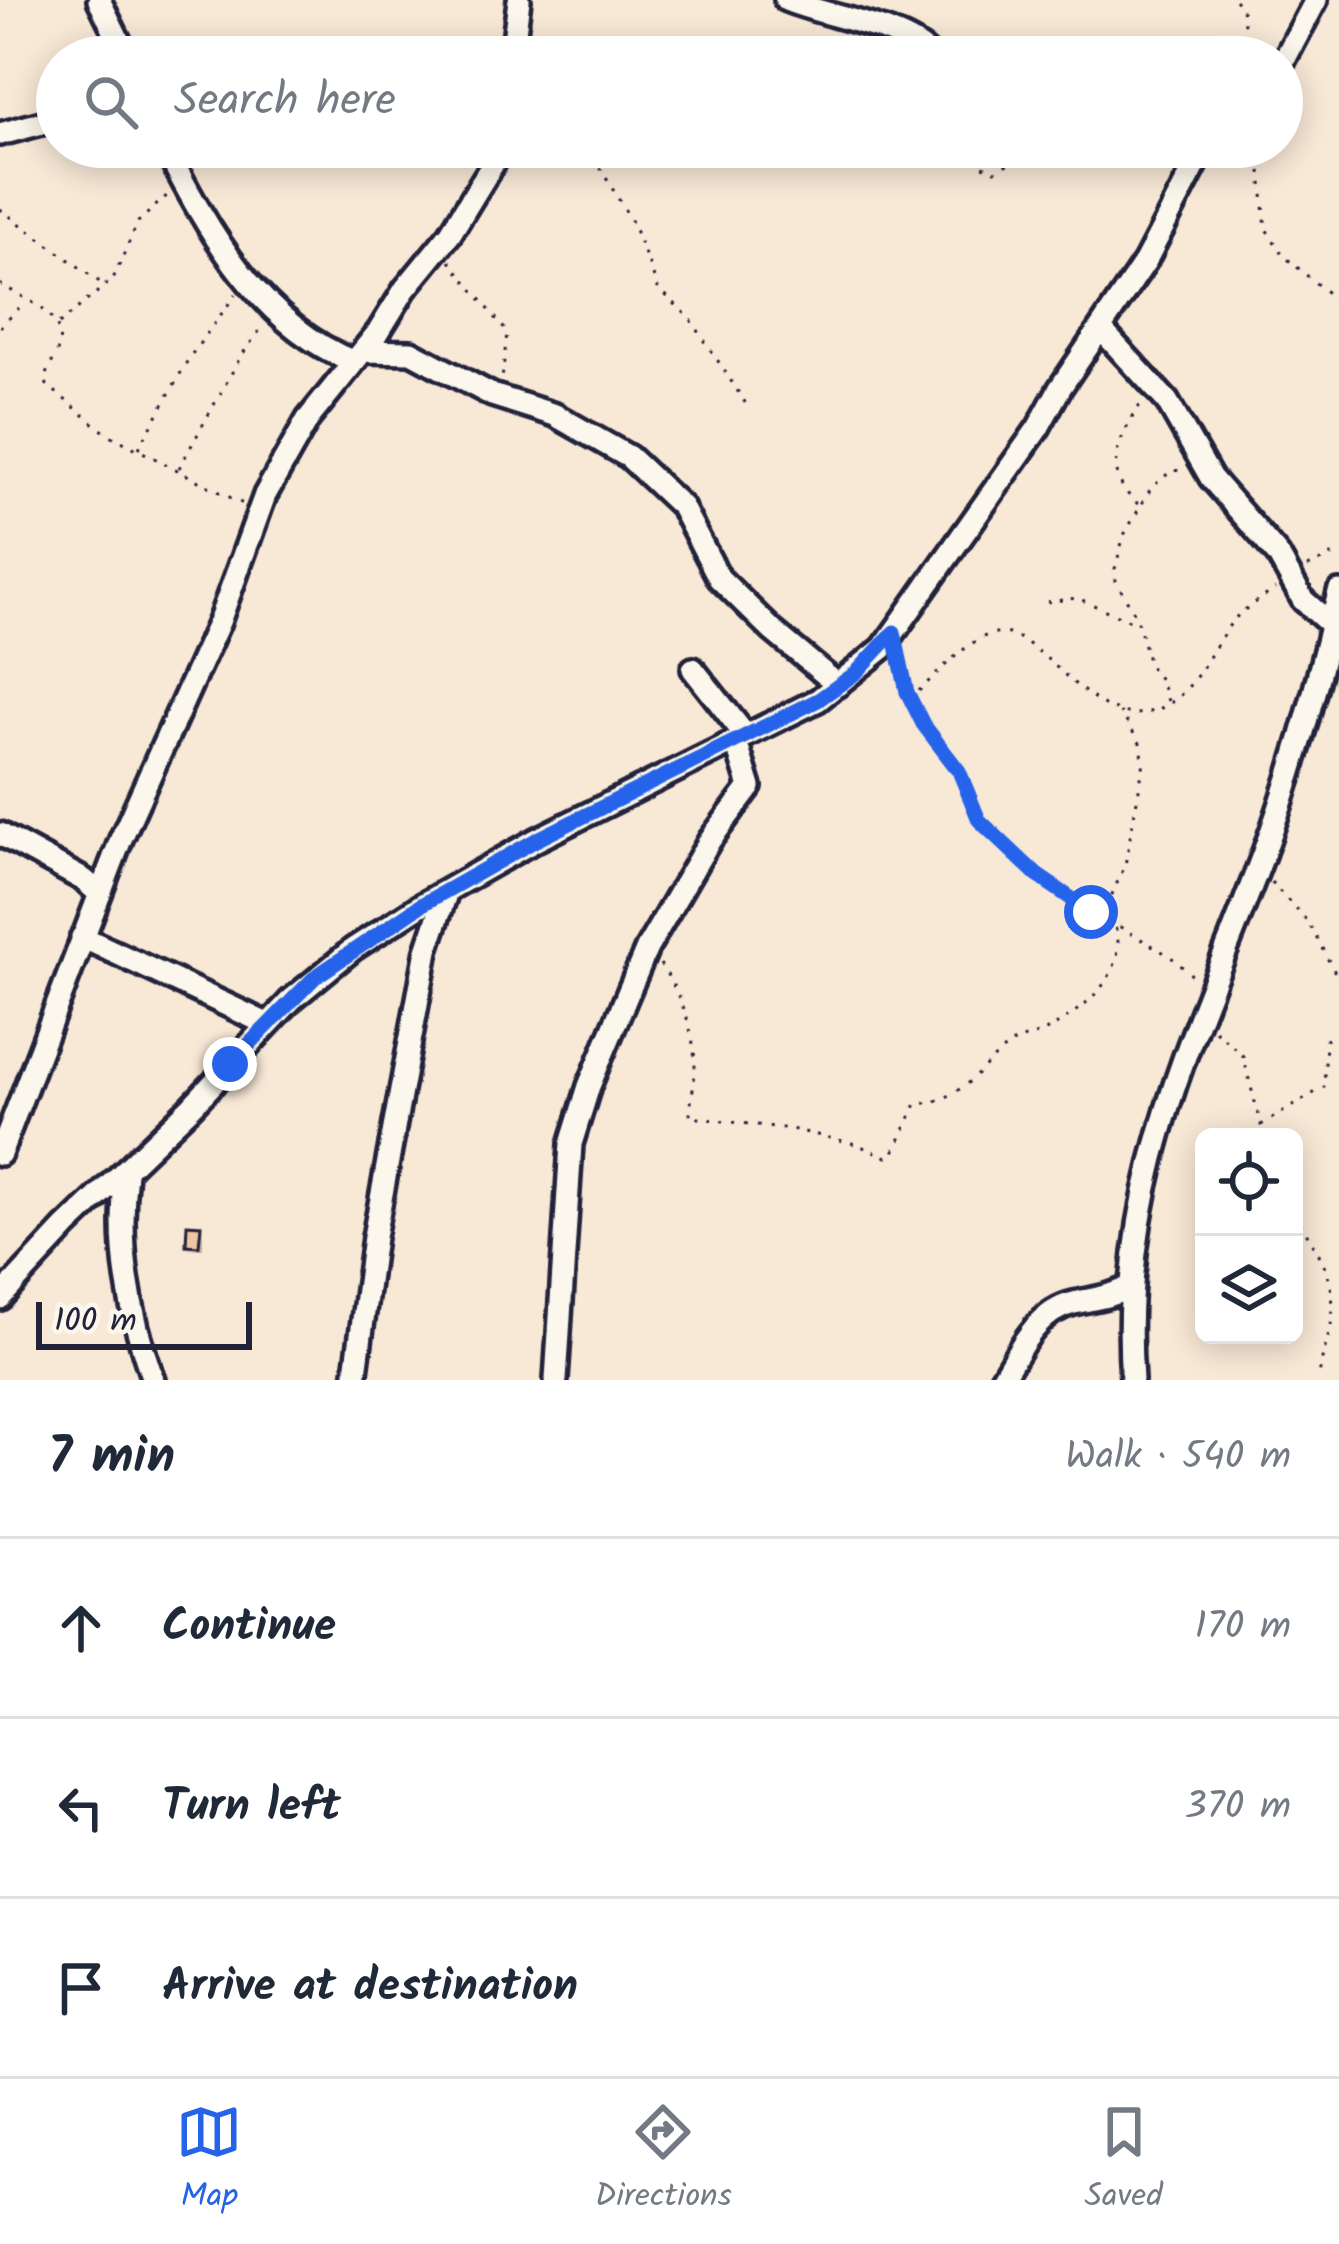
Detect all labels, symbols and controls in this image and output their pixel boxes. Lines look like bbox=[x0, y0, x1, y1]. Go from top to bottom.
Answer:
search box bbox=[36, 36, 1303, 168]
text: Search here bbox=[174, 66, 396, 138]
icon: search bbox=[78, 69, 144, 135]
route start bbox=[1064, 885, 1118, 939]
route end bbox=[203, 1037, 257, 1091]
map controls bbox=[1195, 1128, 1303, 1344]
button: locate bbox=[1195, 1128, 1303, 1236]
button: layers bbox=[1195, 1236, 1303, 1344]
scale bar bbox=[36, 1296, 252, 1349]
text: 100 m bbox=[54, 1296, 137, 1349]
text: 7 min bbox=[48, 1418, 175, 1499]
text: Walk · 540 m bbox=[1065, 1427, 1291, 1489]
text: Continue bbox=[162, 1592, 336, 1664]
icon: ahead bbox=[48, 1595, 114, 1661]
text: 170 m bbox=[1195, 1597, 1291, 1659]
text: Turn left bbox=[162, 1772, 341, 1844]
icon: left bbox=[48, 1775, 114, 1841]
text: 370 m bbox=[1185, 1777, 1291, 1839]
text: Arrive at destination bbox=[162, 1952, 578, 2024]
icon: arrive bbox=[48, 1955, 114, 2021]
tab: Map bbox=[176, 2099, 242, 2224]
tab: Directions bbox=[595, 2099, 732, 2224]
tab: Saved bbox=[1084, 2099, 1163, 2224]

